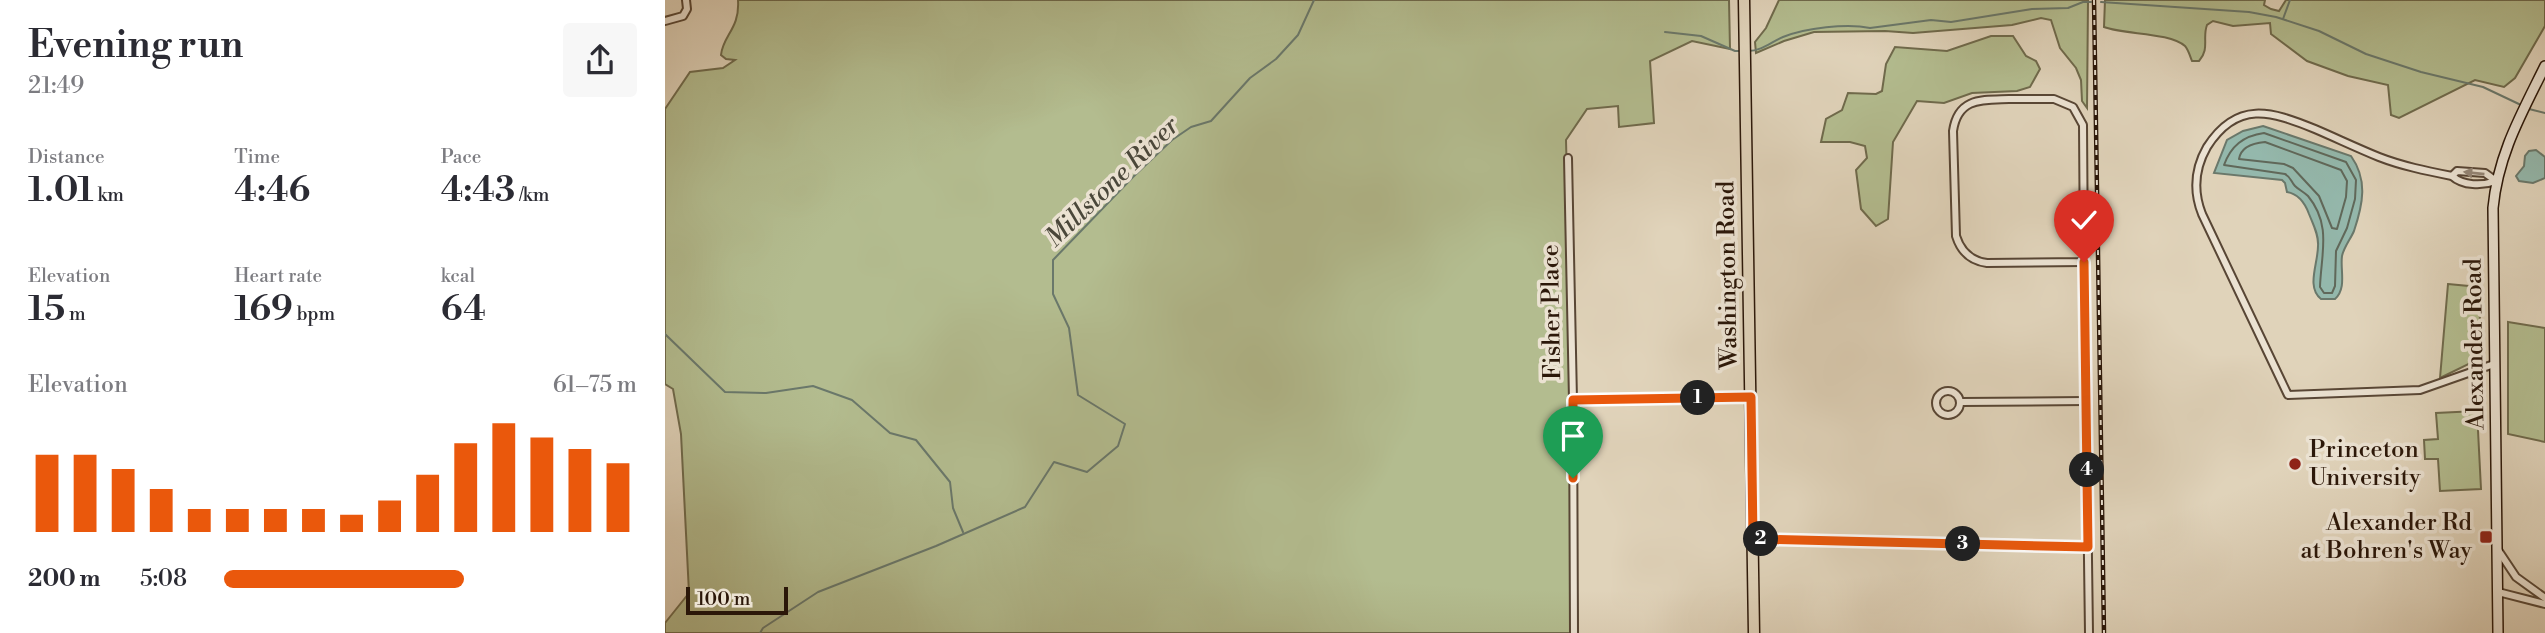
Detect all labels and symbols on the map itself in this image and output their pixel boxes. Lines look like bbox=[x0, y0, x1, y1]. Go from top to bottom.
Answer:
water label: Millstone River bbox=[1038, 109, 1186, 254]
one-way arrow bbox=[2463, 167, 2485, 178]
street label: Washington Road bbox=[1711, 180, 1745, 370]
pin bbox=[2054, 190, 2114, 262]
street label: Fisher Place bbox=[1536, 244, 1568, 380]
street label: Alexander Road bbox=[2459, 258, 2492, 431]
pin: 1 bbox=[1681, 380, 1715, 416]
pin bbox=[1543, 406, 1603, 478]
place label: Princeton University bbox=[2309, 435, 2421, 493]
pin: 4 bbox=[2069, 452, 2105, 488]
marker: Princeton University bbox=[2287, 456, 2303, 472]
place label: Alexander Rd at Bohren's Way bbox=[2300, 508, 2472, 566]
pin: 2 bbox=[1743, 522, 1779, 556]
pin: 3 bbox=[1945, 526, 1981, 562]
marker: Alexander Rd at Bohren's Way bbox=[2478, 529, 2494, 545]
scale bar bbox=[686, 584, 787, 616]

